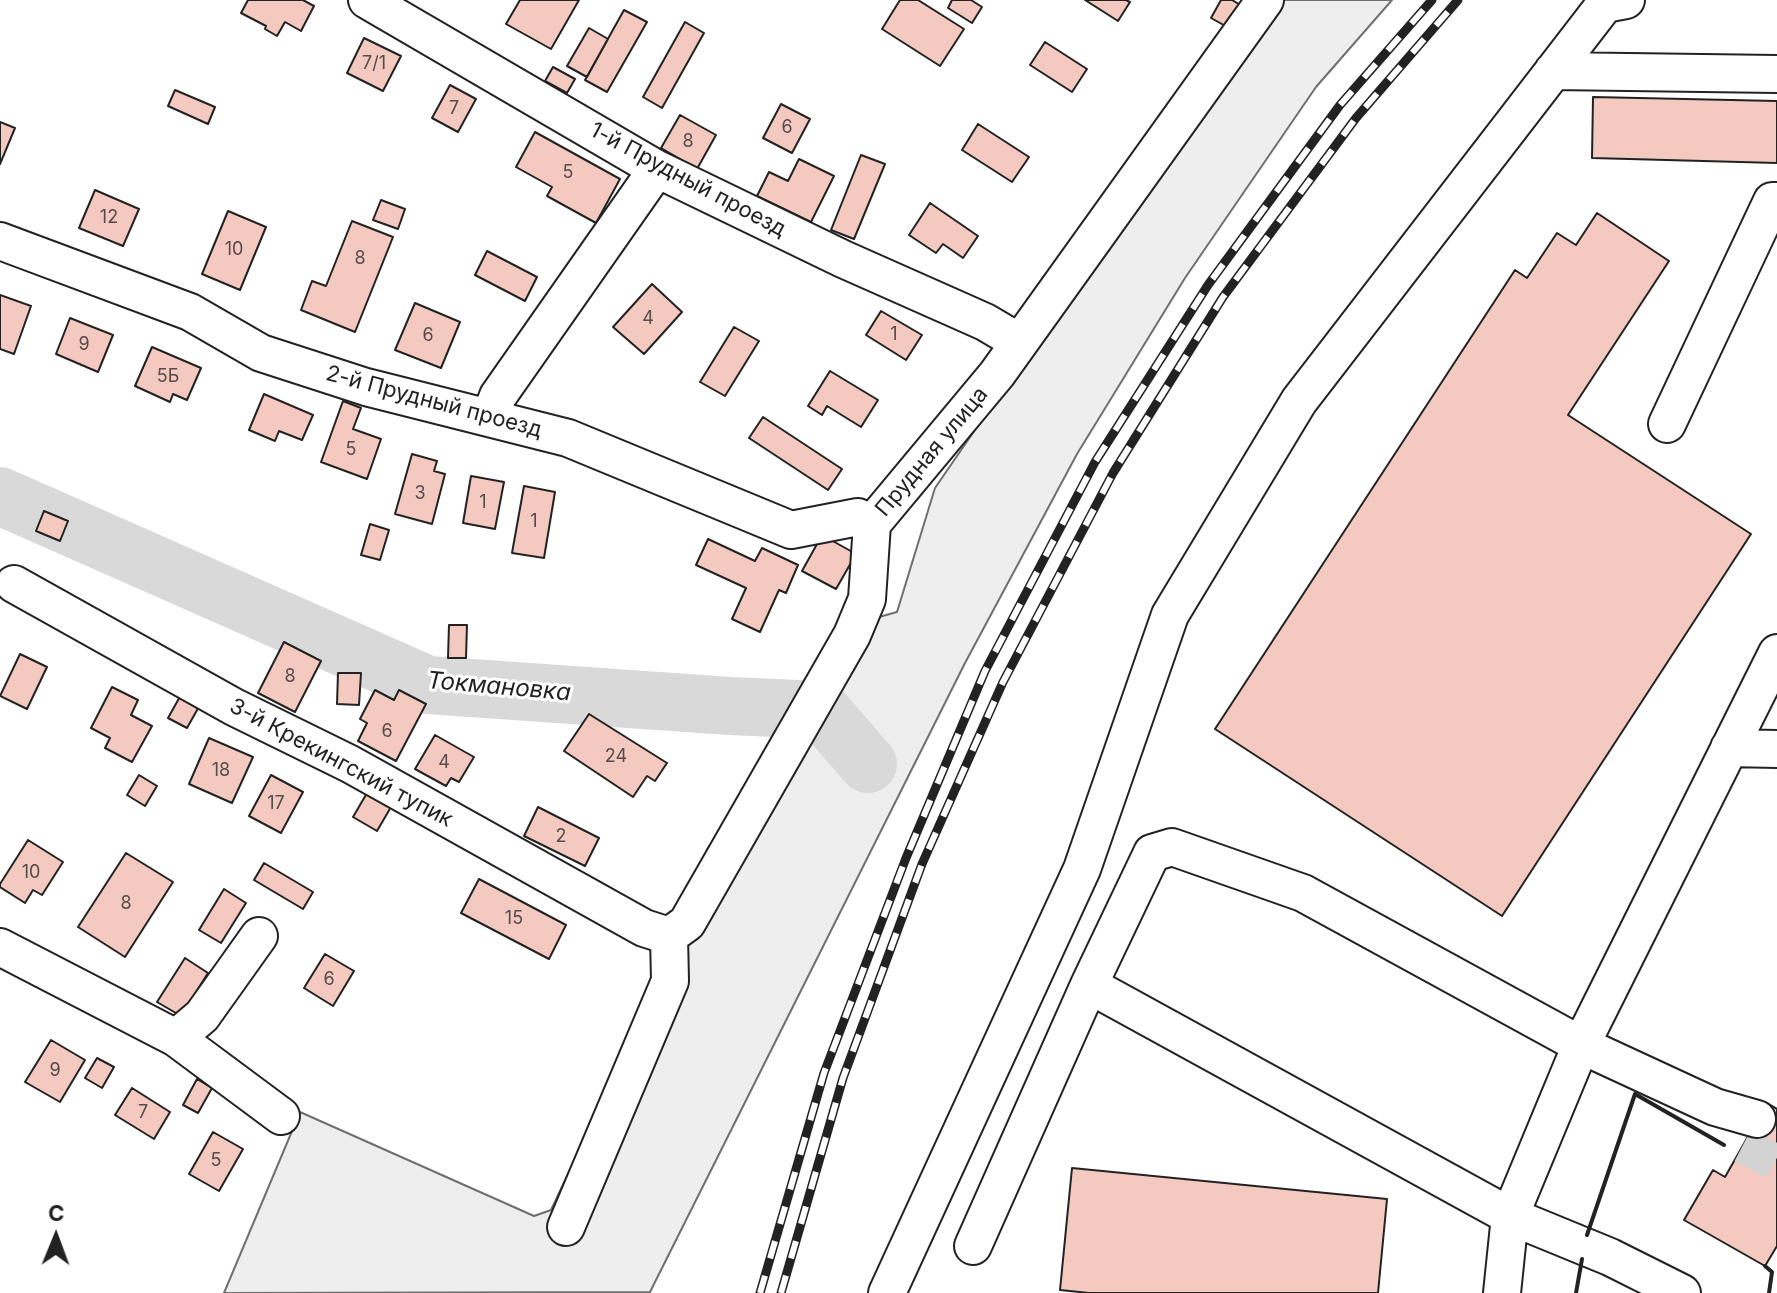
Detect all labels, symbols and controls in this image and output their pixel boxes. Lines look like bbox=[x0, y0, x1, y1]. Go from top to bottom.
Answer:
house number: 7/1 bbox=[362, 53, 386, 75]
house number: 7 bbox=[449, 98, 459, 120]
street label: 1-й Прудный проезд bbox=[585, 117, 791, 243]
house number: 6 bbox=[781, 117, 793, 139]
house number: 8 bbox=[682, 131, 694, 153]
house number: 5 bbox=[563, 162, 573, 184]
house number: 12 bbox=[100, 207, 118, 229]
house number: 10 bbox=[225, 239, 243, 261]
house number: 8 bbox=[354, 248, 366, 270]
house number: 4 bbox=[642, 308, 654, 330]
house number: 1 bbox=[890, 324, 898, 346]
house number: 6 bbox=[422, 325, 434, 347]
house number: 9 bbox=[78, 334, 90, 356]
street label: 2-й Прудный проезд bbox=[323, 360, 545, 444]
house number: 5Б bbox=[157, 366, 179, 388]
street label: Прудная улица bbox=[870, 382, 994, 522]
house number: 5 bbox=[346, 439, 356, 461]
house number: 3 bbox=[414, 483, 426, 505]
house number: 1 bbox=[479, 492, 487, 514]
house number: 1 bbox=[530, 511, 538, 533]
house number: 8 bbox=[284, 666, 296, 688]
water label: Токмановка bbox=[426, 666, 572, 708]
street label: 3-й Крекингский тупик bbox=[225, 693, 457, 833]
house number: 6 bbox=[381, 721, 393, 743]
house number: 24 bbox=[605, 746, 627, 768]
house number: 4 bbox=[438, 752, 450, 774]
house number: 18 bbox=[212, 760, 230, 782]
house number: 17 bbox=[267, 793, 285, 815]
house number: 2 bbox=[556, 826, 566, 848]
house number: 10 bbox=[22, 862, 40, 884]
house number: 8 bbox=[120, 893, 132, 915]
house number: 15 bbox=[505, 908, 523, 930]
house number: 6 bbox=[323, 969, 335, 991]
house number: 9 bbox=[49, 1060, 61, 1082]
house number: 7 bbox=[138, 1102, 148, 1124]
house number: 5 bbox=[211, 1150, 221, 1172]
north arrow bbox=[16, 1197, 96, 1277]
text: С bbox=[48, 1200, 65, 1226]

